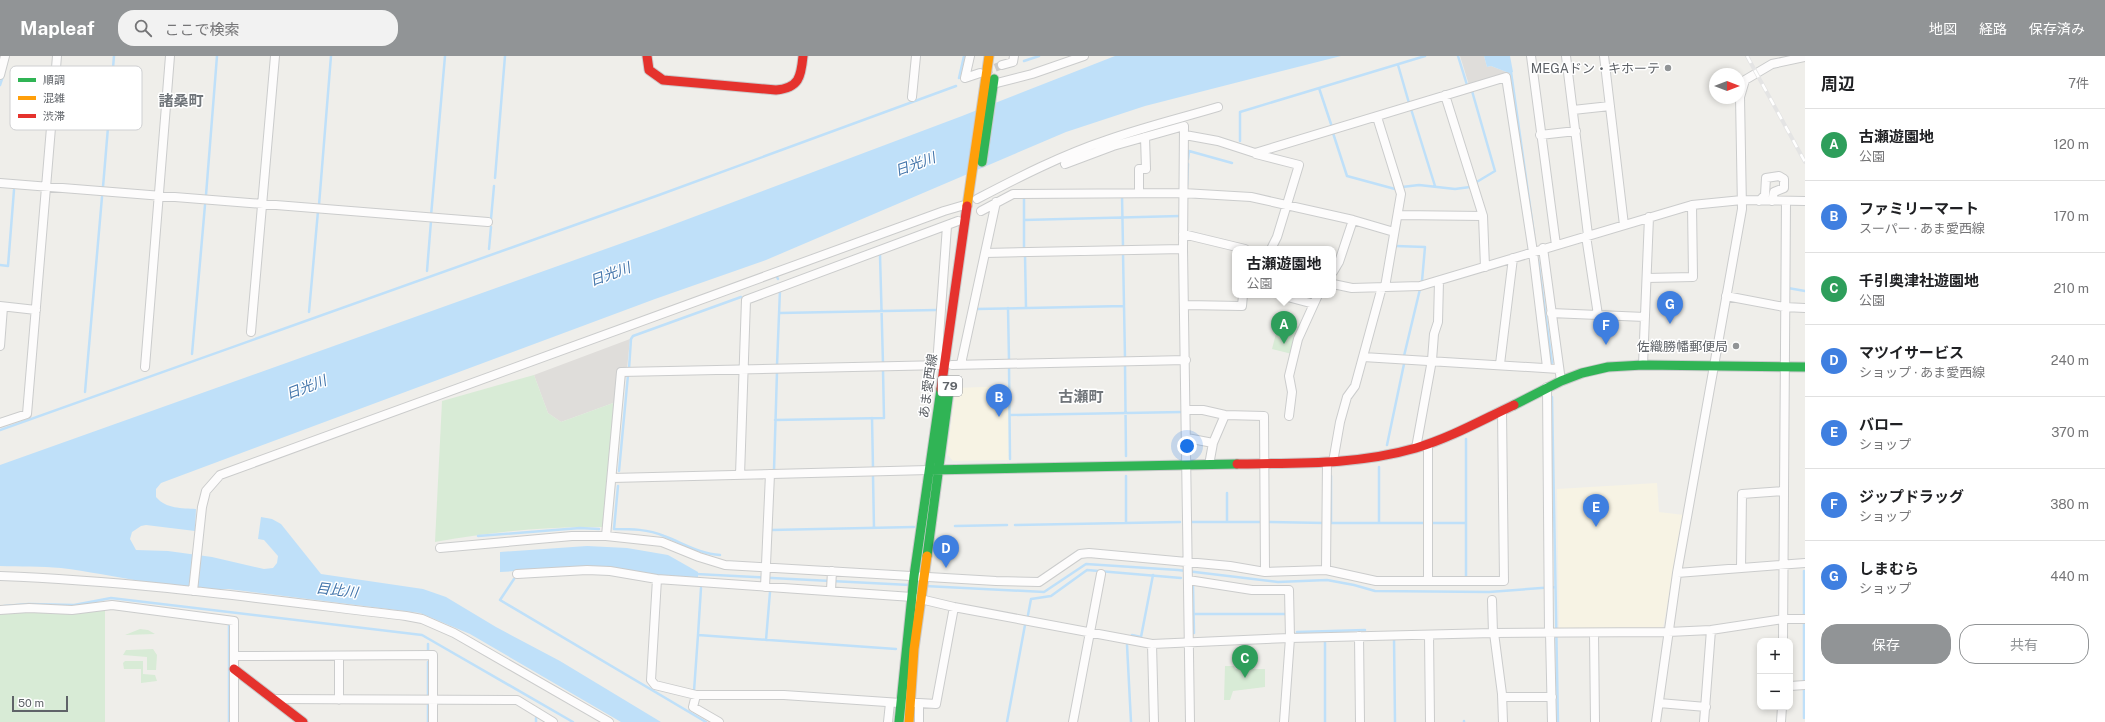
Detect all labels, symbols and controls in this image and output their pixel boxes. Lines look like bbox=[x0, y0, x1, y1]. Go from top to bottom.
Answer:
search box bbox=[118, 10, 398, 46]
text: Mapleaf bbox=[20, 17, 94, 39]
icon: search bbox=[132, 17, 154, 39]
text: ここで検索 bbox=[164, 21, 239, 38]
text: 地図 bbox=[1929, 21, 1957, 37]
text: 経路 bbox=[1979, 21, 2007, 37]
text: 保存済み bbox=[2029, 21, 2085, 37]
place label: MEGAドン・キホーテ bbox=[1531, 61, 1660, 76]
marker: MEGAドン・キホーテ bbox=[1663, 63, 1673, 73]
legend bbox=[10, 66, 142, 130]
north arrow bbox=[1709, 68, 1745, 104]
text: 順調 bbox=[43, 74, 65, 86]
text: 周辺 bbox=[1821, 74, 1855, 94]
text: 7件 bbox=[2068, 76, 2089, 91]
text: 混雑 bbox=[43, 92, 65, 104]
district label: 諸桑町 bbox=[158, 92, 204, 109]
text: 渋滞 bbox=[43, 110, 65, 122]
text: 古瀬遊園地 bbox=[1859, 128, 1934, 145]
text: A bbox=[1829, 137, 1839, 152]
text: 120 m bbox=[2054, 137, 2089, 152]
water label: 日光川 bbox=[893, 149, 939, 179]
text: 公園 bbox=[1859, 149, 1885, 164]
text: ファミリーマート bbox=[1859, 200, 1979, 217]
text: B bbox=[1830, 209, 1838, 224]
text: 170 m bbox=[2054, 209, 2089, 224]
text: スーパー · あま愛西線 bbox=[1859, 221, 1985, 236]
popup bbox=[1232, 246, 1336, 298]
text: 古瀬遊園地 bbox=[1246, 255, 1322, 272]
water label: 日光川 bbox=[588, 259, 634, 289]
text: 千引奥津社遊園地 bbox=[1859, 272, 1979, 289]
text: 公園 bbox=[1246, 276, 1273, 291]
text: C bbox=[1829, 281, 1839, 296]
text: 210 m bbox=[2054, 281, 2089, 296]
pin: G bbox=[1657, 291, 1683, 324]
text: 公園 bbox=[1859, 293, 1885, 308]
pin: A bbox=[1271, 311, 1297, 344]
pin: F bbox=[1593, 312, 1619, 345]
place label: 佐織勝幡郵便局 bbox=[1637, 339, 1728, 354]
marker: 佐織勝幡郵便局 bbox=[1731, 341, 1741, 351]
text: マツイサービス bbox=[1859, 344, 1964, 361]
street label: あま愛西線 bbox=[916, 353, 940, 419]
text: D bbox=[1829, 353, 1839, 368]
text: 240 m bbox=[2051, 353, 2089, 368]
text: ショップ · あま愛西線 bbox=[1859, 365, 1985, 380]
water label: 日光川 bbox=[284, 371, 330, 402]
road number: 79 bbox=[938, 376, 962, 396]
pin: B bbox=[986, 384, 1012, 417]
district label: 古瀬町 bbox=[1058, 388, 1104, 405]
text: バロー bbox=[1859, 416, 1904, 433]
text: E bbox=[1830, 425, 1838, 440]
text: 370 m bbox=[2051, 425, 2089, 440]
your location bbox=[1177, 436, 1197, 456]
text: ショップ bbox=[1859, 437, 1911, 452]
text: ジップドラッグ bbox=[1859, 488, 1964, 505]
pin: E bbox=[1583, 494, 1609, 527]
text: F bbox=[1830, 497, 1838, 512]
text: 380 m bbox=[2050, 497, 2089, 512]
text: ショップ bbox=[1859, 509, 1911, 524]
pin: D bbox=[933, 535, 959, 568]
text: しまむら bbox=[1859, 560, 1919, 577]
text: G bbox=[1829, 569, 1839, 584]
text: 440 m bbox=[2050, 569, 2089, 584]
water label: 目比川 bbox=[315, 580, 361, 601]
text: ショップ bbox=[1859, 581, 1911, 596]
button: 保存 bbox=[1821, 624, 1951, 664]
button: 共有 bbox=[1959, 624, 2089, 664]
map controls bbox=[1757, 638, 1793, 710]
button: + bbox=[1757, 638, 1793, 674]
pin: C bbox=[1232, 645, 1258, 678]
button: − bbox=[1757, 674, 1793, 710]
scale bar bbox=[12, 694, 68, 713]
text: 50 m bbox=[18, 697, 44, 709]

